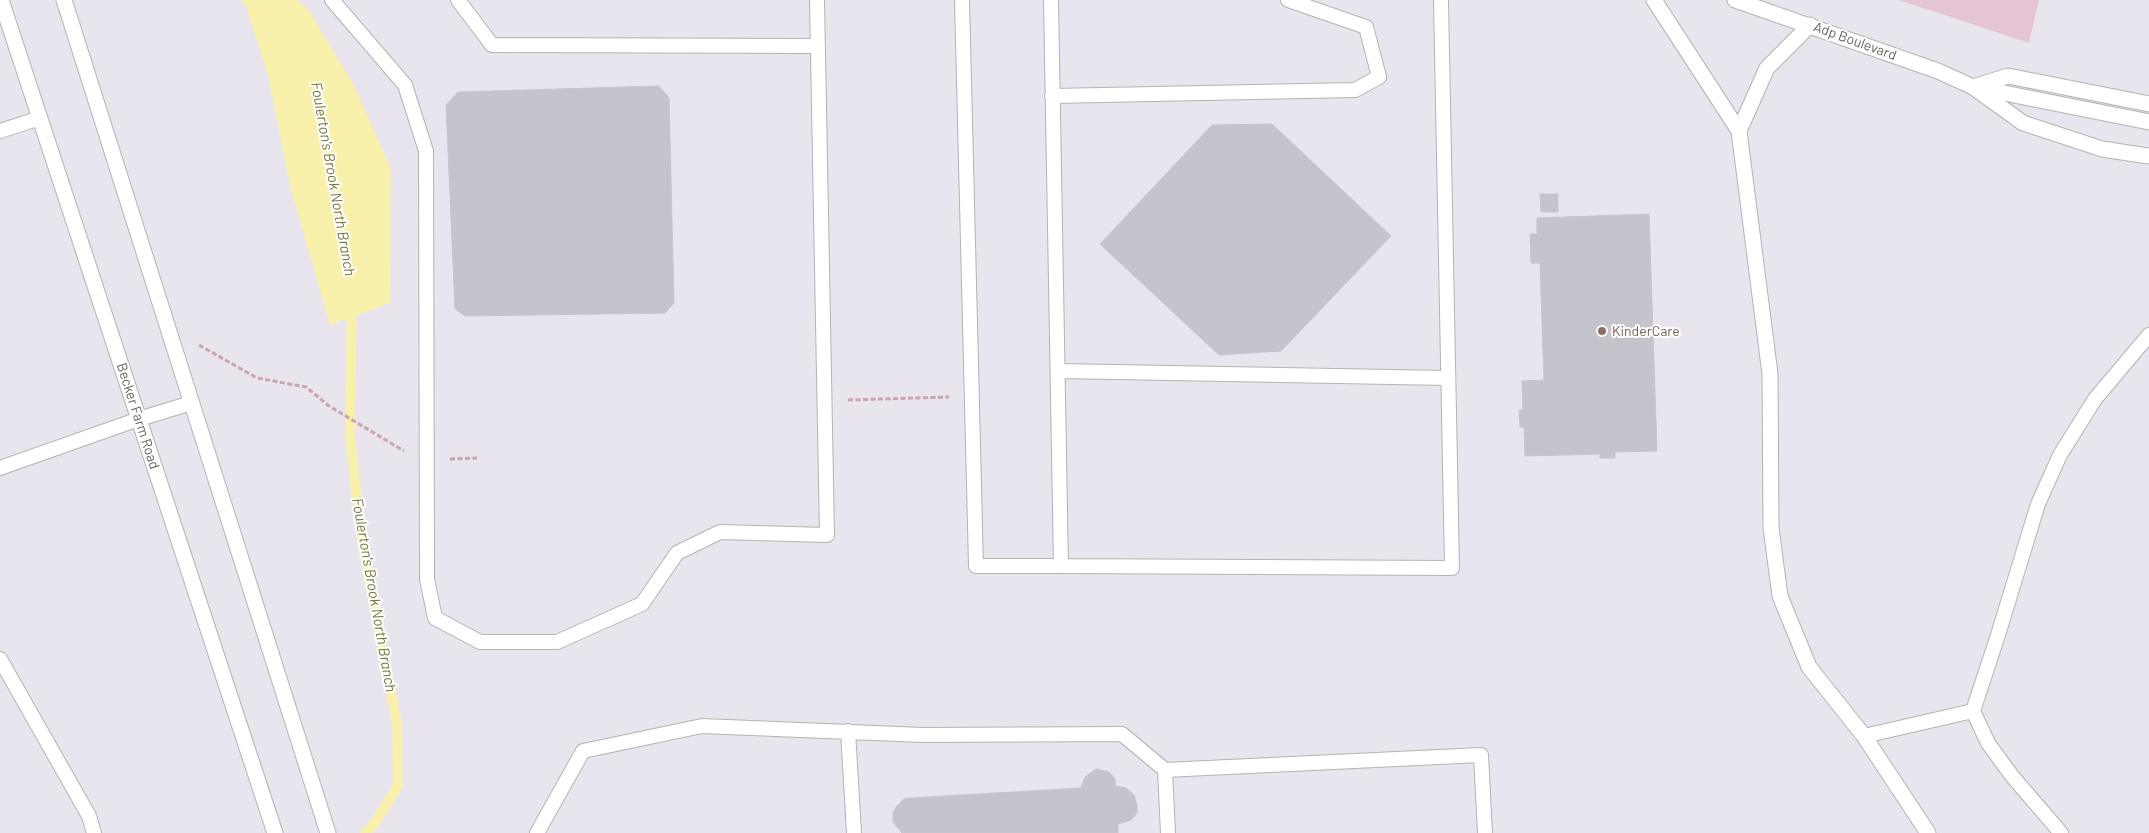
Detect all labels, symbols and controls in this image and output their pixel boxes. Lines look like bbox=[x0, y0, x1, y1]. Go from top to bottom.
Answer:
street label: Adp Boulevard bbox=[1811, 18, 1899, 64]
water label: Foulerton's Brook North Branch bbox=[307, 80, 359, 278]
place label: KinderCare bbox=[1612, 323, 1680, 339]
marker: KinderCare bbox=[1596, 325, 1608, 337]
street label: Becker Farm Road bbox=[113, 361, 163, 471]
water label: Foulerton's Brook North Branch bbox=[348, 496, 400, 694]

